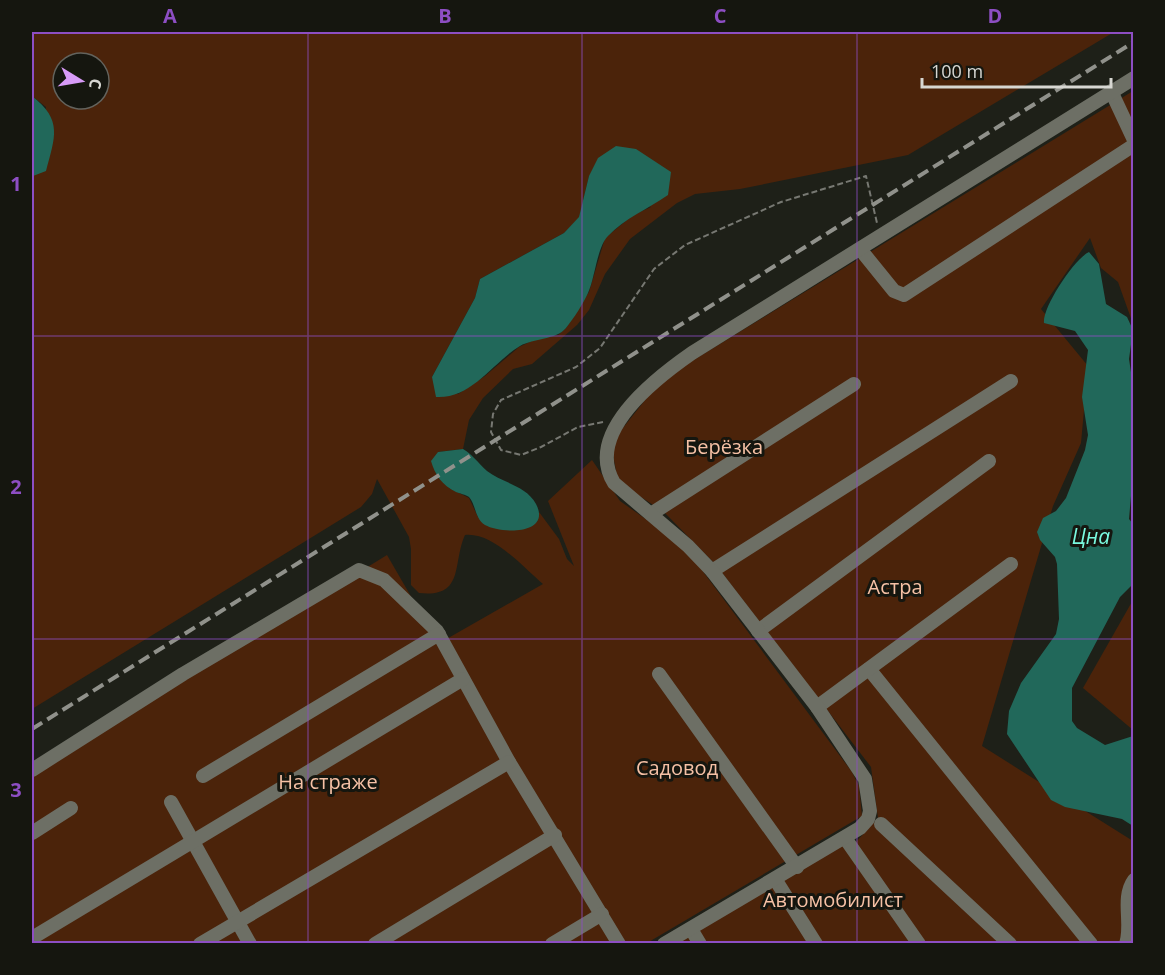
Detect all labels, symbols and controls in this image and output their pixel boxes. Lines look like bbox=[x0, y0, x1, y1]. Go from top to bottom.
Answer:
text: A bbox=[163, 2, 177, 29]
text: B bbox=[438, 2, 452, 29]
text: C bbox=[714, 2, 727, 29]
text: D bbox=[988, 2, 1002, 29]
north arrow bbox=[51, 51, 111, 111]
scale bar bbox=[922, 51, 1111, 89]
text: 100 m bbox=[931, 59, 983, 83]
text: С bbox=[84, 77, 107, 91]
text: 1 bbox=[10, 170, 22, 197]
park label: Берёзка bbox=[685, 433, 763, 460]
text: 2 bbox=[10, 473, 22, 500]
water label: Цна bbox=[1072, 522, 1110, 550]
park label: Астра bbox=[868, 573, 923, 600]
park label: Садовод bbox=[636, 754, 719, 781]
park label: На страже bbox=[278, 768, 378, 795]
text: 3 bbox=[10, 776, 22, 803]
park label: Автомобилист bbox=[763, 886, 903, 913]

